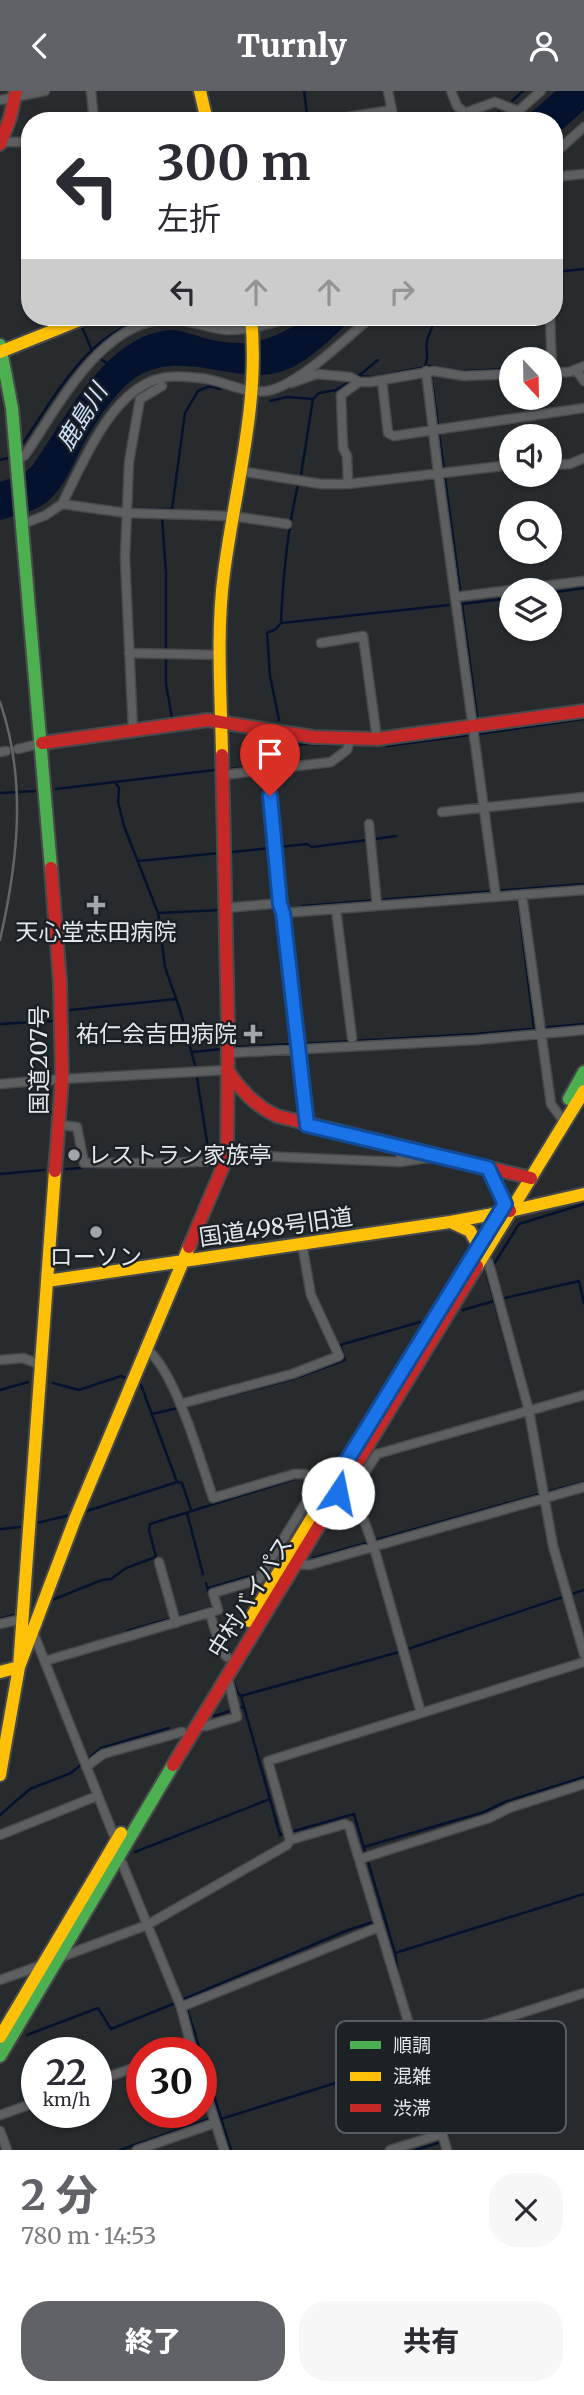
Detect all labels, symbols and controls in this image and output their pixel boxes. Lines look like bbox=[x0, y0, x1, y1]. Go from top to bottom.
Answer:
text: Turnly bbox=[237, 26, 347, 66]
icon: back bbox=[21, 27, 59, 65]
icon: person bbox=[525, 27, 563, 65]
text: 300 m bbox=[157, 132, 311, 193]
icon: left bbox=[42, 140, 133, 231]
text: 左折 bbox=[157, 199, 221, 239]
icon: left bbox=[164, 273, 202, 311]
icon: ahead bbox=[237, 273, 275, 311]
icon: ahead bbox=[310, 273, 348, 311]
icon: right bbox=[383, 273, 421, 311]
north arrow bbox=[499, 347, 562, 409]
map controls bbox=[499, 347, 562, 641]
water label: 鹿島川 bbox=[49, 375, 115, 455]
button: sound bbox=[499, 424, 562, 487]
button: search bbox=[499, 501, 562, 564]
button: layers bbox=[499, 578, 562, 641]
pin bbox=[240, 724, 300, 796]
icon: arrive bbox=[251, 735, 289, 773]
marker: 天心堂志田病院 bbox=[86, 895, 106, 915]
place label: 天心堂志田病院 bbox=[16, 917, 177, 946]
street label: 国道207号 bbox=[24, 1005, 53, 1115]
place label: 祐仁会吉田病院 bbox=[76, 1019, 237, 1048]
marker: 祐仁会吉田病院 bbox=[243, 1024, 263, 1044]
place label: レストラン家族亭 bbox=[88, 1140, 272, 1169]
marker: レストラン家族亭 bbox=[66, 1147, 82, 1163]
street label: 国道498号旧道 bbox=[197, 1201, 355, 1252]
marker: ローソン bbox=[88, 1224, 104, 1240]
place label: ローソン bbox=[50, 1242, 142, 1271]
position arrow bbox=[301, 1456, 375, 1530]
street label: 中村バイパス bbox=[201, 1531, 298, 1663]
legend bbox=[336, 2021, 566, 2133]
text: 順調 bbox=[393, 2033, 431, 2057]
speed limit sign: 30 bbox=[126, 2037, 217, 2128]
text: 22 bbox=[46, 2051, 87, 2095]
text: 混雑 bbox=[393, 2064, 431, 2088]
text: km/h bbox=[43, 2088, 90, 2111]
text: 渋滞 bbox=[393, 2096, 431, 2120]
text: 2 分 bbox=[21, 2169, 98, 2221]
button: close bbox=[489, 2173, 563, 2247]
text: 780 m · 14:53 bbox=[21, 2221, 156, 2250]
button: 終了 bbox=[21, 2301, 285, 2381]
button: 共有 bbox=[299, 2301, 563, 2381]

